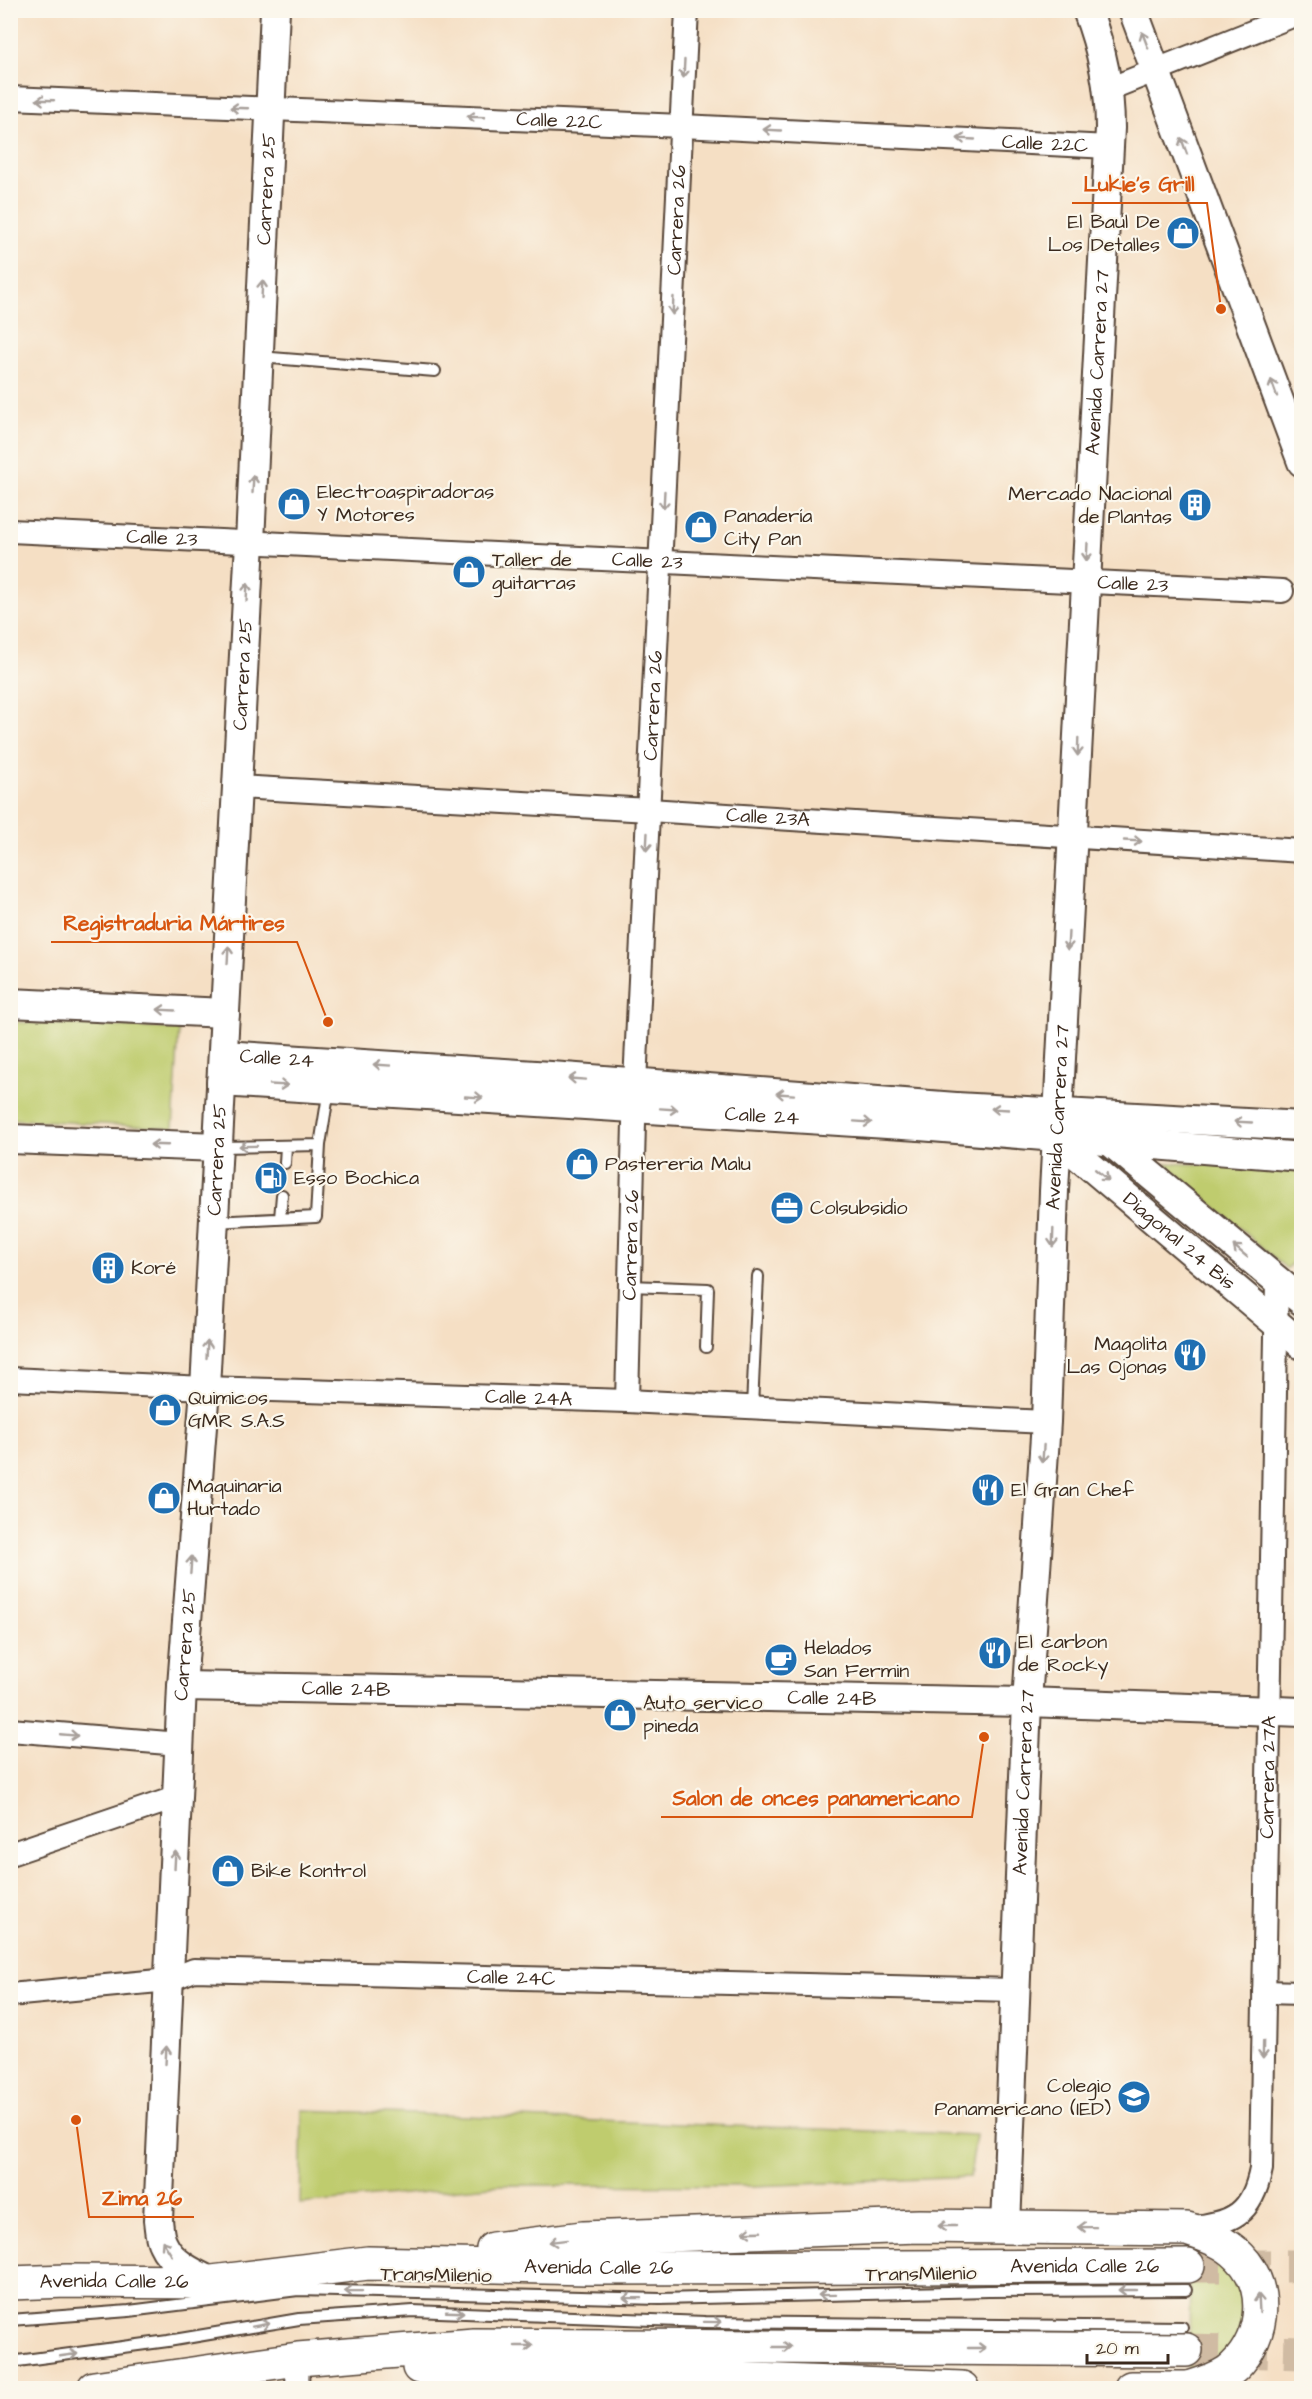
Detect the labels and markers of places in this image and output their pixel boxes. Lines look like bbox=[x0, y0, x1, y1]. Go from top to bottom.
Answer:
callout: Lukie's Grill bbox=[1072, 164, 1207, 203]
place label: El Baul De Los Detalles bbox=[1048, 208, 1160, 259]
shop icon: El Baul De Los Detalles bbox=[1165, 215, 1201, 251]
place label: Electroaspiradoras Y Motores bbox=[317, 478, 494, 529]
place label: Mercado Nacional de Plantas bbox=[1008, 480, 1172, 531]
shop icon: Electroaspiradoras Y Motores bbox=[276, 486, 312, 522]
building icon: Mercado Nacional de Plantas bbox=[1177, 487, 1213, 523]
place label: Panadería City Pan bbox=[724, 502, 812, 554]
shop icon: Panadería City Pan bbox=[683, 509, 719, 545]
place label: Taller de guitarras bbox=[492, 546, 576, 598]
shop icon: Taller de guitarras bbox=[451, 554, 487, 590]
callout: Registraduria Mártires bbox=[51, 903, 297, 942]
shop icon: Pastereria Malu bbox=[564, 1146, 600, 1182]
place label: Pastereria Malu bbox=[605, 1150, 751, 1178]
fuel station icon: Esso Bochica bbox=[253, 1160, 289, 1196]
place label: Esso Bochica bbox=[294, 1164, 419, 1192]
office icon: Colsubsidio bbox=[769, 1190, 805, 1226]
place label: Colsubsidio bbox=[810, 1194, 908, 1222]
building icon: Koré bbox=[90, 1250, 126, 1286]
place label: Koré bbox=[131, 1254, 176, 1282]
place label: Magolita Las Ojonas bbox=[1067, 1330, 1167, 1381]
restaurant icon: Magolita Las Ojonas bbox=[1172, 1337, 1208, 1373]
place label: Quimicos GMR S.A.S bbox=[188, 1384, 285, 1435]
shop icon: Quimicos GMR S.A.S bbox=[147, 1392, 183, 1428]
place label: Maquinaria Hurtado bbox=[187, 1472, 282, 1523]
restaurant icon: El Gran Chef bbox=[970, 1472, 1006, 1508]
place label: El Gran Chef bbox=[1011, 1476, 1134, 1504]
shop icon: Maquinaria Hurtado bbox=[146, 1480, 182, 1516]
place label: El carbon de Rocky bbox=[1018, 1628, 1109, 1680]
place label: Helados San Fermin bbox=[804, 1634, 909, 1685]
restaurant icon: El carbon de Rocky bbox=[977, 1635, 1013, 1671]
cafe icon: Helados San Fermin bbox=[763, 1642, 799, 1678]
place label: Auto servico pineda bbox=[643, 1689, 763, 1740]
shop icon: Auto servico pineda bbox=[602, 1697, 638, 1733]
callout: Salon de onces panamericano bbox=[661, 1778, 972, 1817]
shop icon: Bike Kontrol bbox=[210, 1853, 246, 1889]
place label: Bike Kontrol bbox=[251, 1857, 366, 1885]
place label: Colegio Panamericano (IED) bbox=[935, 2072, 1111, 2123]
school or university icon: Colegio Panamericano (IED) bbox=[1116, 2079, 1152, 2115]
callout: Zima 26 bbox=[89, 2178, 194, 2217]

